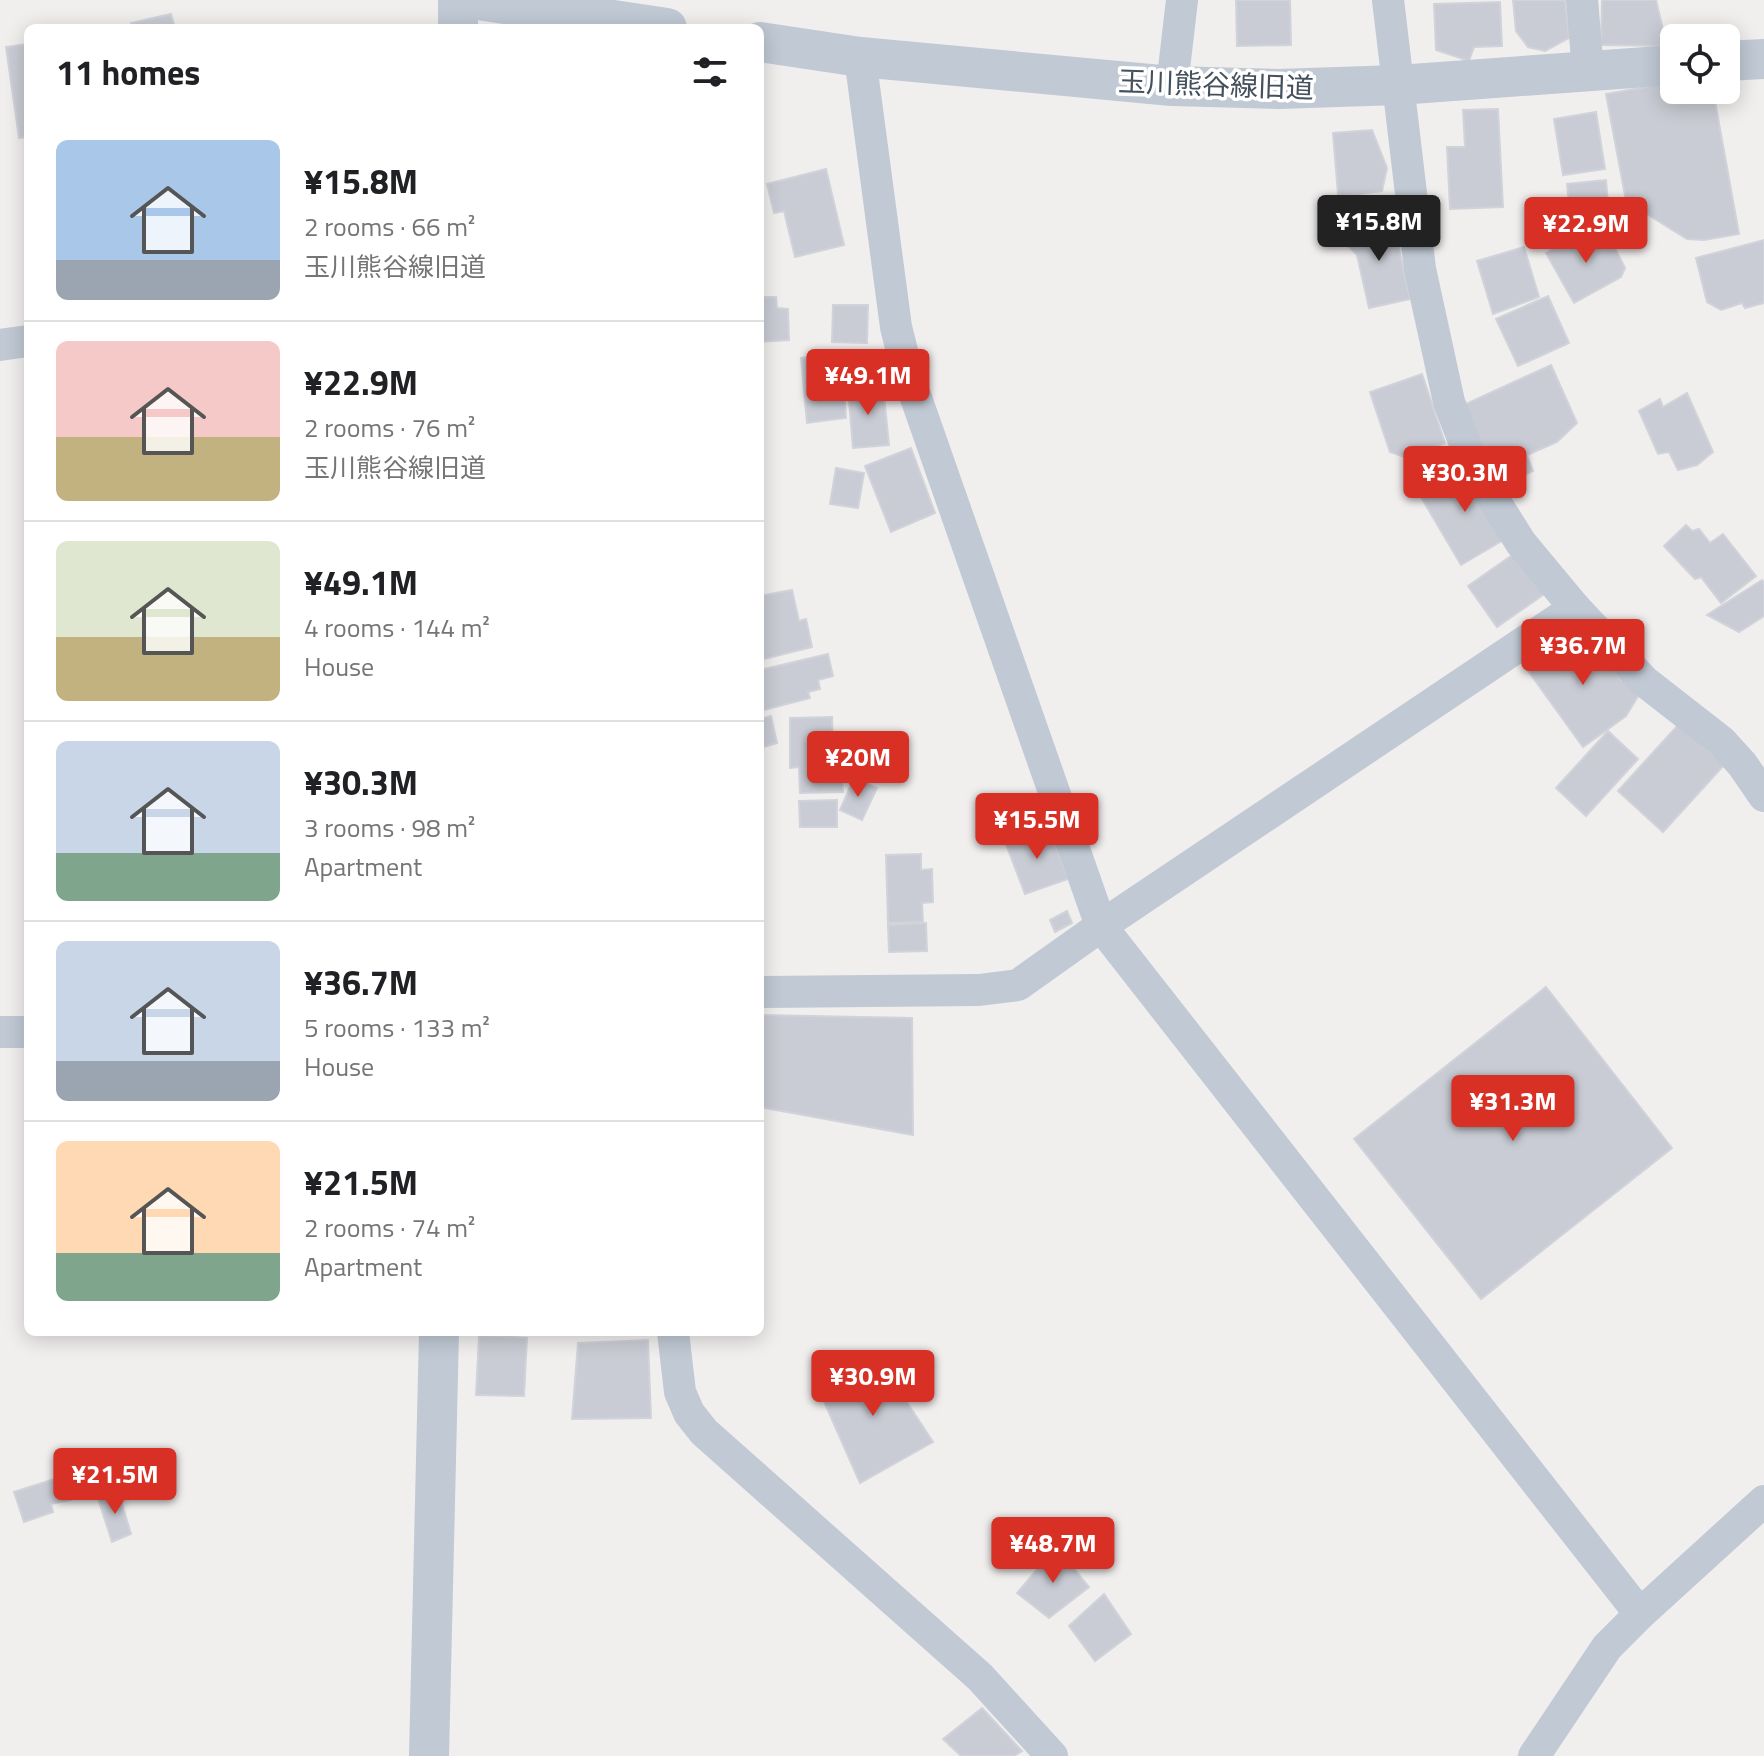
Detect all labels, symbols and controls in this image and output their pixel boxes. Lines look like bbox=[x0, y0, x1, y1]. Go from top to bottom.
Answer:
map controls bbox=[1660, 24, 1740, 104]
button: locate bbox=[1660, 24, 1740, 104]
text: 11 homes bbox=[56, 46, 200, 98]
icon: filters bbox=[688, 50, 732, 94]
street label: 玉川熊谷線旧道 bbox=[1117, 59, 1315, 109]
text: ¥15.8M bbox=[304, 155, 418, 207]
icon: home bbox=[120, 172, 216, 268]
pin: ¥15.8M bbox=[1314, 195, 1444, 263]
pin: ¥22.9M bbox=[1521, 197, 1651, 265]
text: ¥15.8M bbox=[1335, 201, 1423, 240]
text: ¥22.9M bbox=[1542, 203, 1630, 242]
text: 2 rooms · 66 m² bbox=[304, 207, 475, 246]
text: 玉川熊谷線旧道 bbox=[304, 247, 486, 286]
pin: ¥49.1M bbox=[803, 349, 933, 417]
text: ¥49.1M bbox=[824, 355, 912, 394]
text: ¥22.9M bbox=[304, 356, 418, 408]
icon: home bbox=[120, 373, 216, 469]
text: 2 rooms · 76 m² bbox=[304, 408, 475, 447]
pin: ¥30.3M bbox=[1400, 446, 1530, 514]
text: 玉川熊谷線旧道 bbox=[304, 448, 486, 487]
text: ¥30.3M bbox=[1421, 452, 1509, 491]
text: ¥49.1M bbox=[304, 556, 418, 608]
icon: home bbox=[120, 573, 216, 669]
text: 4 rooms · 144 m² bbox=[304, 608, 490, 647]
pin: ¥36.7M bbox=[1518, 619, 1648, 687]
text: ¥36.7M bbox=[1539, 625, 1627, 664]
text: House bbox=[304, 647, 374, 686]
pin: ¥20M bbox=[811, 731, 905, 799]
text: ¥20M bbox=[825, 737, 891, 776]
text: ¥30.3M bbox=[304, 756, 418, 808]
icon: home bbox=[120, 773, 216, 869]
pin: ¥15.5M bbox=[972, 793, 1102, 861]
text: ¥15.5M bbox=[993, 799, 1081, 838]
text: 3 rooms · 98 m² bbox=[304, 808, 475, 847]
text: Apartment bbox=[304, 847, 422, 886]
text: ¥36.7M bbox=[304, 956, 418, 1008]
icon: home bbox=[120, 973, 216, 1069]
text: 5 rooms · 133 m² bbox=[304, 1008, 490, 1047]
text: House bbox=[304, 1047, 374, 1086]
pin: ¥31.3M bbox=[1448, 1075, 1578, 1143]
text: ¥31.3M bbox=[1469, 1081, 1557, 1120]
text: ¥21.5M bbox=[304, 1156, 418, 1208]
icon: home bbox=[120, 1173, 216, 1269]
text: 2 rooms · 74 m² bbox=[304, 1208, 475, 1247]
text: Apartment bbox=[304, 1247, 422, 1286]
pin: ¥30.9M bbox=[808, 1350, 938, 1418]
text: ¥30.9M bbox=[829, 1356, 917, 1395]
pin: ¥21.5M bbox=[50, 1448, 180, 1516]
text: ¥21.5M bbox=[71, 1454, 159, 1493]
pin: ¥48.7M bbox=[988, 1517, 1118, 1585]
text: ¥48.7M bbox=[1009, 1523, 1097, 1562]

